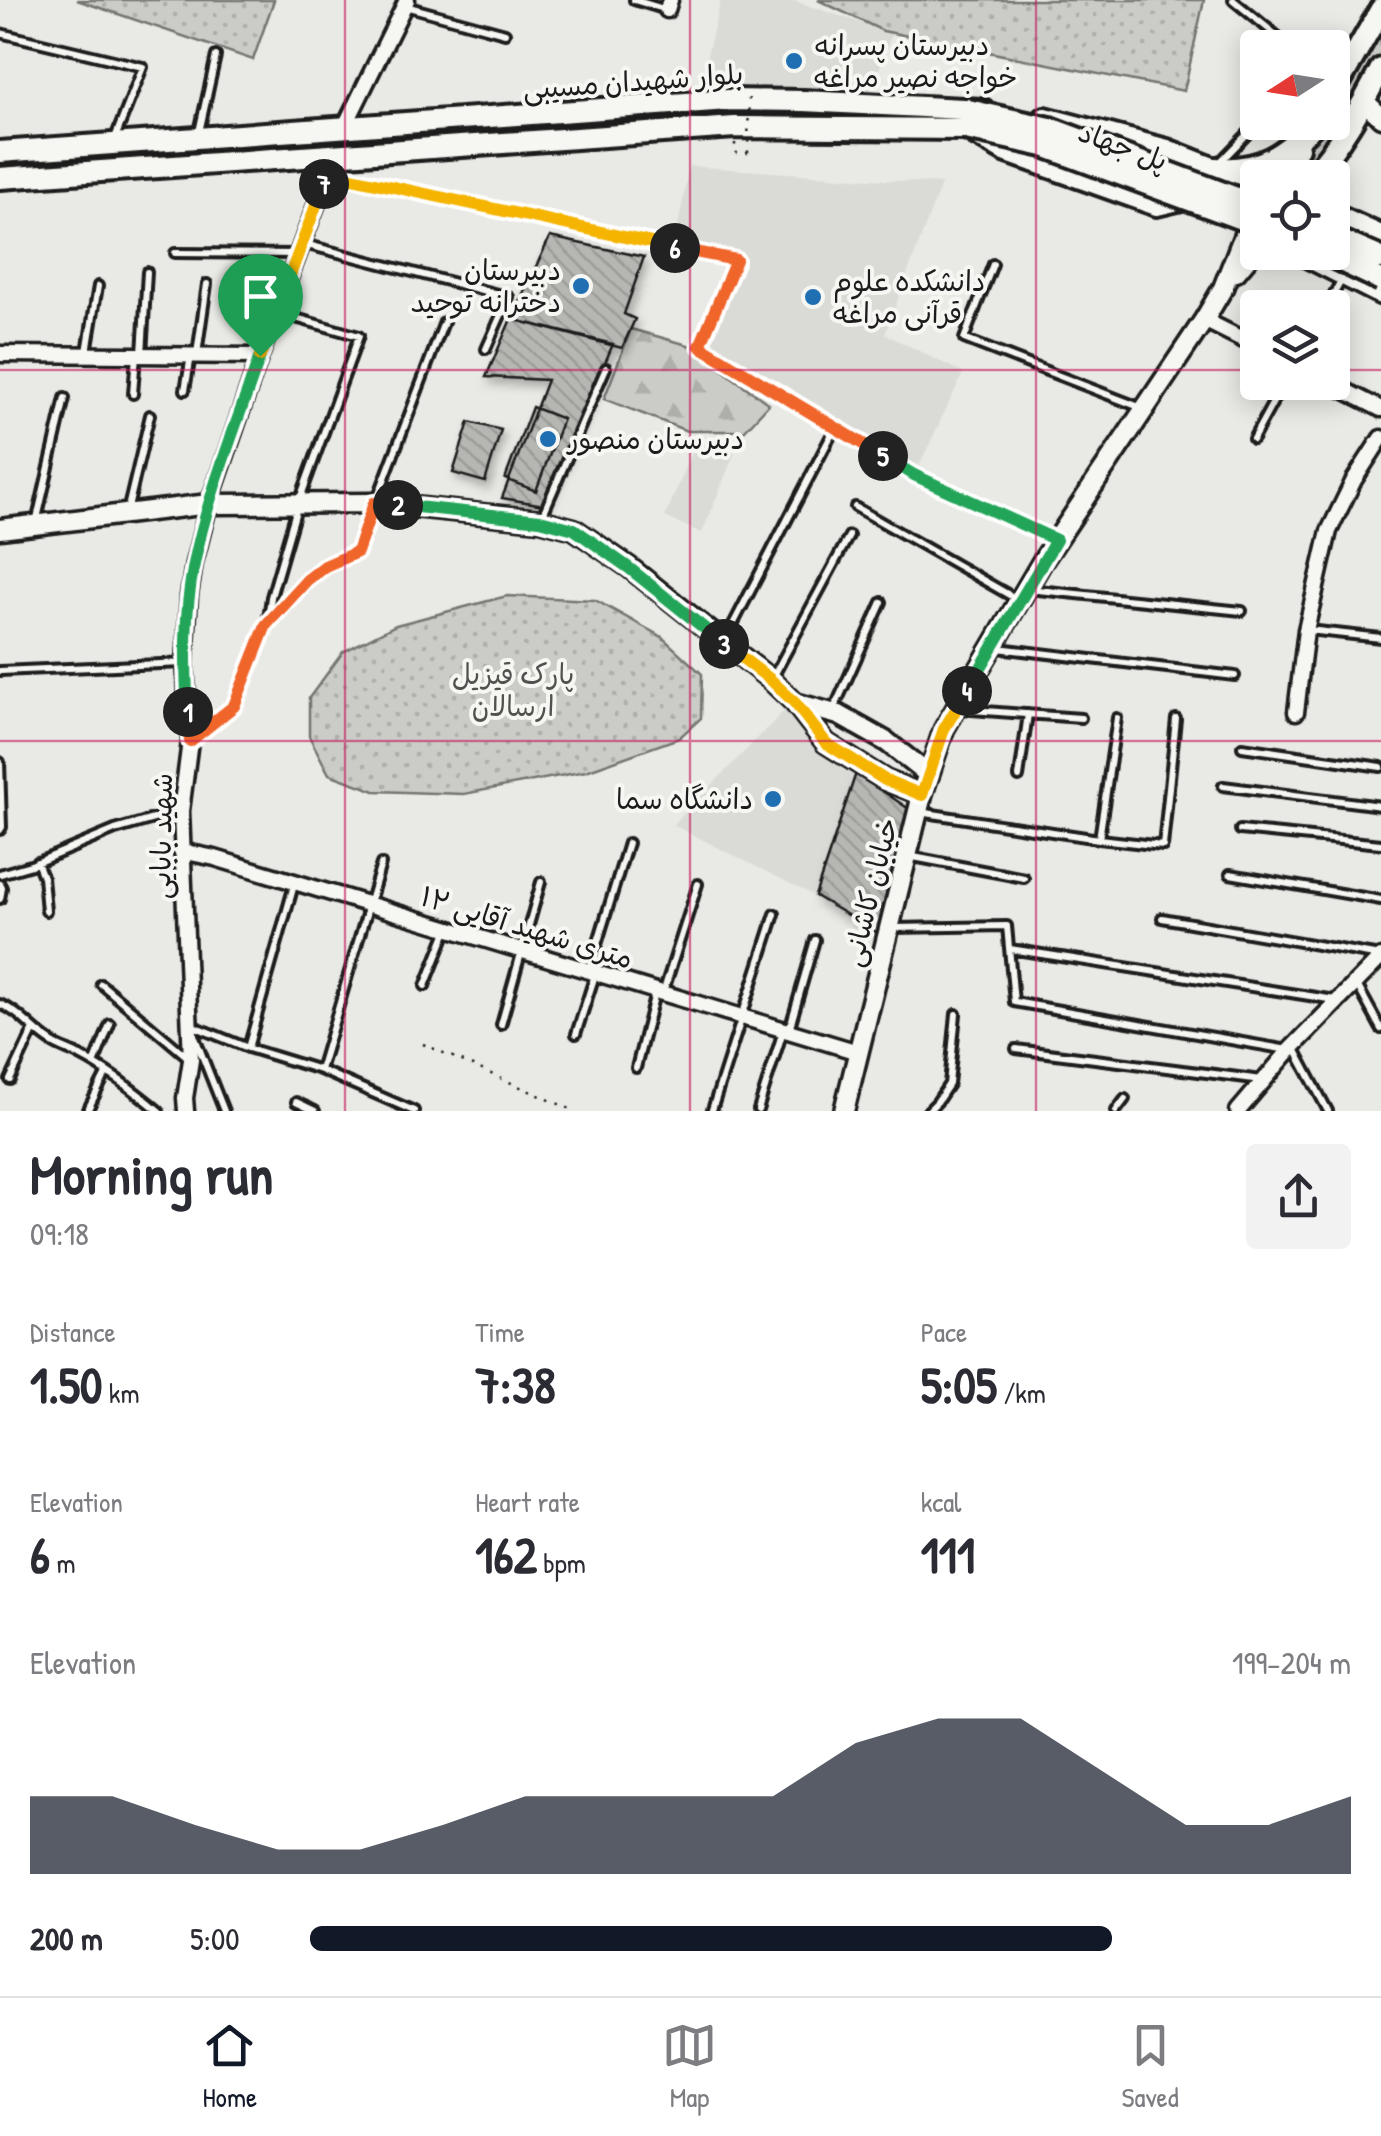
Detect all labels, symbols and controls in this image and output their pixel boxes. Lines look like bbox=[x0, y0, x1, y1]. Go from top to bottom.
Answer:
place label: دبیرستان پسرانه خواجه نصیر مراغه bbox=[814, 26, 1018, 96]
north arrow bbox=[1240, 30, 1350, 140]
map controls bbox=[1240, 30, 1350, 400]
marker: دبیرستان پسرانه خواجه نصیر مراغه bbox=[783, 50, 805, 72]
street label: بلوار شهیدان مسیبی bbox=[521, 54, 745, 108]
street label: پل جهاد bbox=[1073, 112, 1173, 180]
pin: 7 bbox=[299, 159, 349, 209]
button: locate bbox=[1240, 160, 1350, 270]
text: 7 bbox=[317, 165, 331, 203]
pin: 6 bbox=[650, 223, 700, 273]
text: 6 bbox=[669, 229, 681, 267]
place label: دبیرستان دخترانه توحید bbox=[410, 251, 561, 321]
pin bbox=[218, 254, 303, 357]
place label: دانشکده علوم قرآنی مراغه bbox=[833, 262, 985, 332]
icon: arrive bbox=[233, 269, 288, 324]
marker: دبیرستان دخترانه توحید bbox=[570, 275, 592, 297]
marker: دانشکده علوم قرآنی مراغه bbox=[802, 286, 824, 308]
button: layers bbox=[1240, 290, 1350, 400]
place label: دبیرستان منصور bbox=[566, 420, 744, 458]
marker: دبیرستان منصور bbox=[537, 428, 559, 450]
pin: 5 bbox=[858, 431, 908, 481]
text: 5 bbox=[877, 437, 889, 475]
pin: 2 bbox=[373, 480, 423, 530]
text: 2 bbox=[391, 486, 405, 524]
pin: 3 bbox=[699, 619, 749, 669]
text: 3 bbox=[718, 625, 730, 663]
park label: پارک قیزیل ارسالان bbox=[452, 655, 574, 725]
pin: 4 bbox=[942, 666, 992, 716]
text: 4 bbox=[962, 672, 972, 710]
pin: 1 bbox=[163, 687, 213, 737]
text: 1 bbox=[183, 693, 193, 731]
street label: شهید بابایی bbox=[141, 773, 181, 899]
place label: دانشگاه سما bbox=[616, 780, 753, 818]
marker: دانشگاه سما bbox=[762, 788, 784, 810]
street label: خیابان کاشانی bbox=[833, 814, 907, 970]
street label: ۱۲ متری شهید آقایی bbox=[416, 877, 638, 977]
text: Morning run bbox=[30, 1137, 273, 1211]
button: share bbox=[1246, 1144, 1351, 1249]
text: 09:18 bbox=[30, 1212, 89, 1255]
text: Distance bbox=[30, 1313, 116, 1351]
text: Time bbox=[475, 1313, 525, 1351]
text: Pace bbox=[921, 1313, 967, 1351]
text: 1.50 bbox=[30, 1351, 102, 1419]
text: 7:38 bbox=[475, 1351, 556, 1419]
text: 5:05 bbox=[921, 1351, 997, 1419]
text: km bbox=[102, 1374, 140, 1412]
text: /km bbox=[997, 1374, 1046, 1412]
text: Elevation bbox=[30, 1483, 123, 1521]
text: Heart rate bbox=[475, 1483, 580, 1521]
text: kcal bbox=[921, 1483, 962, 1521]
text: 6 bbox=[30, 1521, 50, 1589]
text: 162 bbox=[475, 1521, 537, 1589]
text: 111 bbox=[921, 1521, 975, 1589]
text: m bbox=[50, 1544, 75, 1582]
text: bpm bbox=[537, 1544, 586, 1582]
text: Elevation bbox=[30, 1641, 136, 1684]
text: 199–204 m bbox=[1232, 1641, 1351, 1684]
text: 200 m bbox=[30, 1917, 103, 1960]
text: 5:00 bbox=[190, 1917, 240, 1960]
tab: Home bbox=[202, 2018, 257, 2116]
tab: Map bbox=[662, 2018, 717, 2116]
tab: Saved bbox=[1122, 2018, 1179, 2116]

